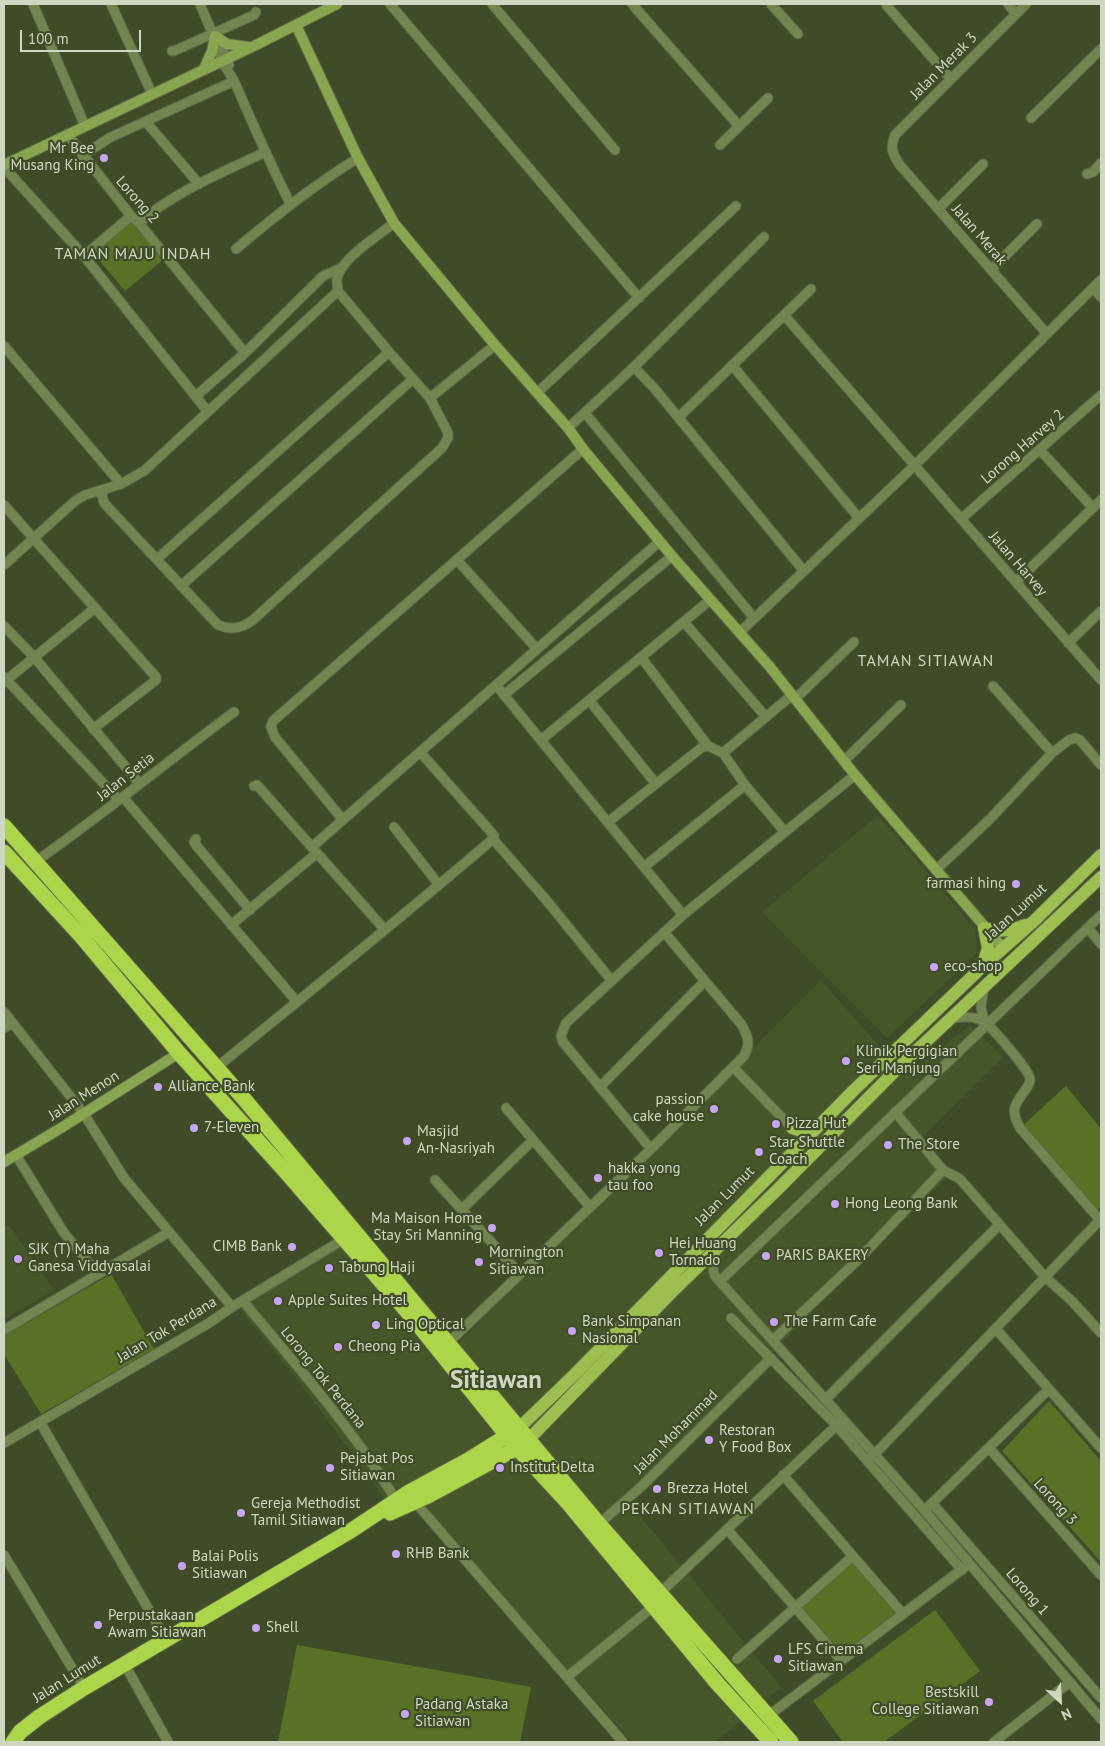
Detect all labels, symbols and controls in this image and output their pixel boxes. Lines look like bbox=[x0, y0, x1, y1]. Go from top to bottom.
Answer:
scale bar bbox=[22, 20, 144, 52]
text: 100 m bbox=[28, 29, 69, 48]
street label: Jalan Merak 3 bbox=[907, 29, 981, 103]
place label: Mr Bee Musang King bbox=[11, 140, 94, 175]
marker: Mr Bee Musang King bbox=[98, 152, 110, 164]
street label: Lorong 2 bbox=[112, 173, 162, 227]
street label: Jalan Merak bbox=[948, 201, 1010, 269]
district label: TAMAN MAJU INDAH bbox=[52, 244, 214, 264]
street label: Lorong Harvey 2 bbox=[978, 406, 1068, 488]
street label: Jalan Harvey bbox=[985, 528, 1051, 600]
district label: TAMAN SITIAWAN bbox=[856, 651, 996, 671]
street label: Jalan Setia bbox=[94, 749, 158, 805]
place label: farmasi hing bbox=[926, 875, 1006, 893]
marker: farmasi hing bbox=[1010, 878, 1022, 890]
street label: Jalan Lumut bbox=[981, 880, 1051, 944]
place label: eco-shop bbox=[944, 958, 1002, 976]
marker: eco-shop bbox=[928, 961, 940, 973]
place label: Klinik Pergigian Seri Manjung bbox=[856, 1043, 957, 1078]
marker: Klinik Pergigian Seri Manjung bbox=[840, 1055, 852, 1067]
street label: Jalan Menon bbox=[45, 1067, 123, 1125]
place label: Alliance Bank bbox=[168, 1078, 255, 1096]
marker: Alliance Bank bbox=[152, 1081, 164, 1093]
place label: passion cake house bbox=[633, 1091, 704, 1126]
marker: passion cake house bbox=[708, 1103, 720, 1115]
place label: Pizza Hut bbox=[786, 1115, 847, 1133]
marker: Pizza Hut bbox=[770, 1118, 782, 1130]
place label: 7-Eleven bbox=[204, 1119, 259, 1137]
marker: 7-Eleven bbox=[188, 1122, 200, 1134]
place label: Masjid An-Nasriyah bbox=[417, 1123, 495, 1158]
place label: Star Shuttle Coach bbox=[769, 1134, 845, 1169]
marker: Masjid An-Nasriyah bbox=[401, 1135, 413, 1147]
place label: The Store bbox=[898, 1136, 960, 1154]
marker: The Store bbox=[882, 1139, 894, 1151]
marker: Star Shuttle Coach bbox=[753, 1146, 765, 1158]
place label: hakka yong tau foo bbox=[608, 1160, 681, 1195]
street label: Jalan Lumut bbox=[692, 1163, 758, 1229]
marker: hakka yong tau foo bbox=[592, 1172, 604, 1184]
place label: Hong Leong Bank bbox=[845, 1195, 958, 1213]
marker: Hong Leong Bank bbox=[829, 1198, 841, 1210]
place label: Ma Maison Home Stay Sri Manning bbox=[371, 1210, 482, 1245]
marker: Ma Maison Home Stay Sri Manning bbox=[486, 1222, 498, 1234]
place label: Hei Huang Tornado bbox=[669, 1235, 737, 1270]
place label: CIMB Bank bbox=[213, 1238, 282, 1256]
place label: SJK (T) Maha Ganesa Viddyasalai bbox=[28, 1241, 151, 1276]
marker: CIMB Bank bbox=[286, 1241, 298, 1253]
place label: Mornington Sitiawan bbox=[489, 1244, 564, 1279]
marker: Hei Huang Tornado bbox=[653, 1247, 665, 1259]
place label: PARIS BAKERY bbox=[776, 1247, 869, 1265]
marker: PARIS BAKERY bbox=[760, 1250, 772, 1262]
marker: SJK (T) Maha Ganesa Viddyasalai bbox=[12, 1253, 24, 1265]
marker: Mornington Sitiawan bbox=[473, 1256, 485, 1268]
place label: Tabung Haji bbox=[339, 1259, 415, 1277]
marker: Tabung Haji bbox=[323, 1262, 335, 1274]
place label: Apple Suites Hotel bbox=[288, 1292, 407, 1310]
street label: Jalan Tok Perdana bbox=[114, 1293, 220, 1367]
marker: Apple Suites Hotel bbox=[272, 1295, 284, 1307]
place label: Bank Simpanan Nasional bbox=[582, 1313, 681, 1348]
place label: The Farm Cafe bbox=[784, 1313, 877, 1331]
place label: Ling Optical bbox=[386, 1316, 464, 1334]
marker: The Farm Cafe bbox=[768, 1316, 780, 1328]
marker: Ling Optical bbox=[370, 1319, 382, 1331]
street label: Lorong Tok Perdana bbox=[276, 1324, 370, 1432]
marker: Bank Simpanan Nasional bbox=[566, 1325, 578, 1337]
place label: Cheong Pia bbox=[348, 1338, 420, 1356]
marker: Cheong Pia bbox=[332, 1341, 344, 1353]
district label: Sitiawan bbox=[450, 1366, 542, 1396]
street label: Jalan Mohammad bbox=[630, 1386, 722, 1478]
place label: Restoran Y Food Box bbox=[719, 1422, 791, 1457]
marker: Restoran Y Food Box bbox=[703, 1434, 715, 1446]
place label: Pejabat Pos Sitiawan bbox=[340, 1450, 414, 1485]
place label: Institut Delta bbox=[510, 1459, 595, 1477]
marker: Pejabat Pos Sitiawan bbox=[324, 1462, 336, 1474]
marker: Institut Delta bbox=[494, 1462, 506, 1474]
street label: Lorong 3 bbox=[1029, 1475, 1081, 1529]
place label: Brezza Hotel bbox=[667, 1480, 748, 1498]
marker: Brezza Hotel bbox=[651, 1483, 663, 1495]
place label: Gereja Methodist Tamil Sitiawan bbox=[251, 1495, 360, 1530]
district label: PEKAN SITIAWAN bbox=[619, 1499, 757, 1519]
marker: Gereja Methodist Tamil Sitiawan bbox=[235, 1507, 247, 1519]
place label: RHB Bank bbox=[406, 1545, 469, 1563]
place label: Balai Polis Sitiawan bbox=[192, 1548, 259, 1583]
marker: RHB Bank bbox=[390, 1548, 402, 1560]
marker: Balai Polis Sitiawan bbox=[176, 1560, 188, 1572]
street label: Lorong 1 bbox=[1002, 1565, 1052, 1619]
place label: Perpustakaan Awam Sitiawan bbox=[108, 1607, 206, 1642]
marker: Perpustakaan Awam Sitiawan bbox=[92, 1619, 104, 1631]
place label: Shell bbox=[266, 1619, 299, 1637]
marker: Shell bbox=[250, 1622, 262, 1634]
place label: LFS Cinema Sitiawan bbox=[788, 1641, 864, 1676]
street label: Jalan Lumut bbox=[30, 1651, 104, 1707]
marker: LFS Cinema Sitiawan bbox=[772, 1653, 784, 1665]
north arrow bbox=[1035, 1676, 1085, 1726]
place label: Bestskill College Sitiawan bbox=[872, 1684, 979, 1719]
place label: Padang Astaka Sitiawan bbox=[415, 1696, 508, 1731]
marker: Bestskill College Sitiawan bbox=[983, 1696, 995, 1708]
text: N bbox=[1058, 1704, 1074, 1725]
marker: Padang Astaka Sitiawan bbox=[399, 1708, 411, 1720]

